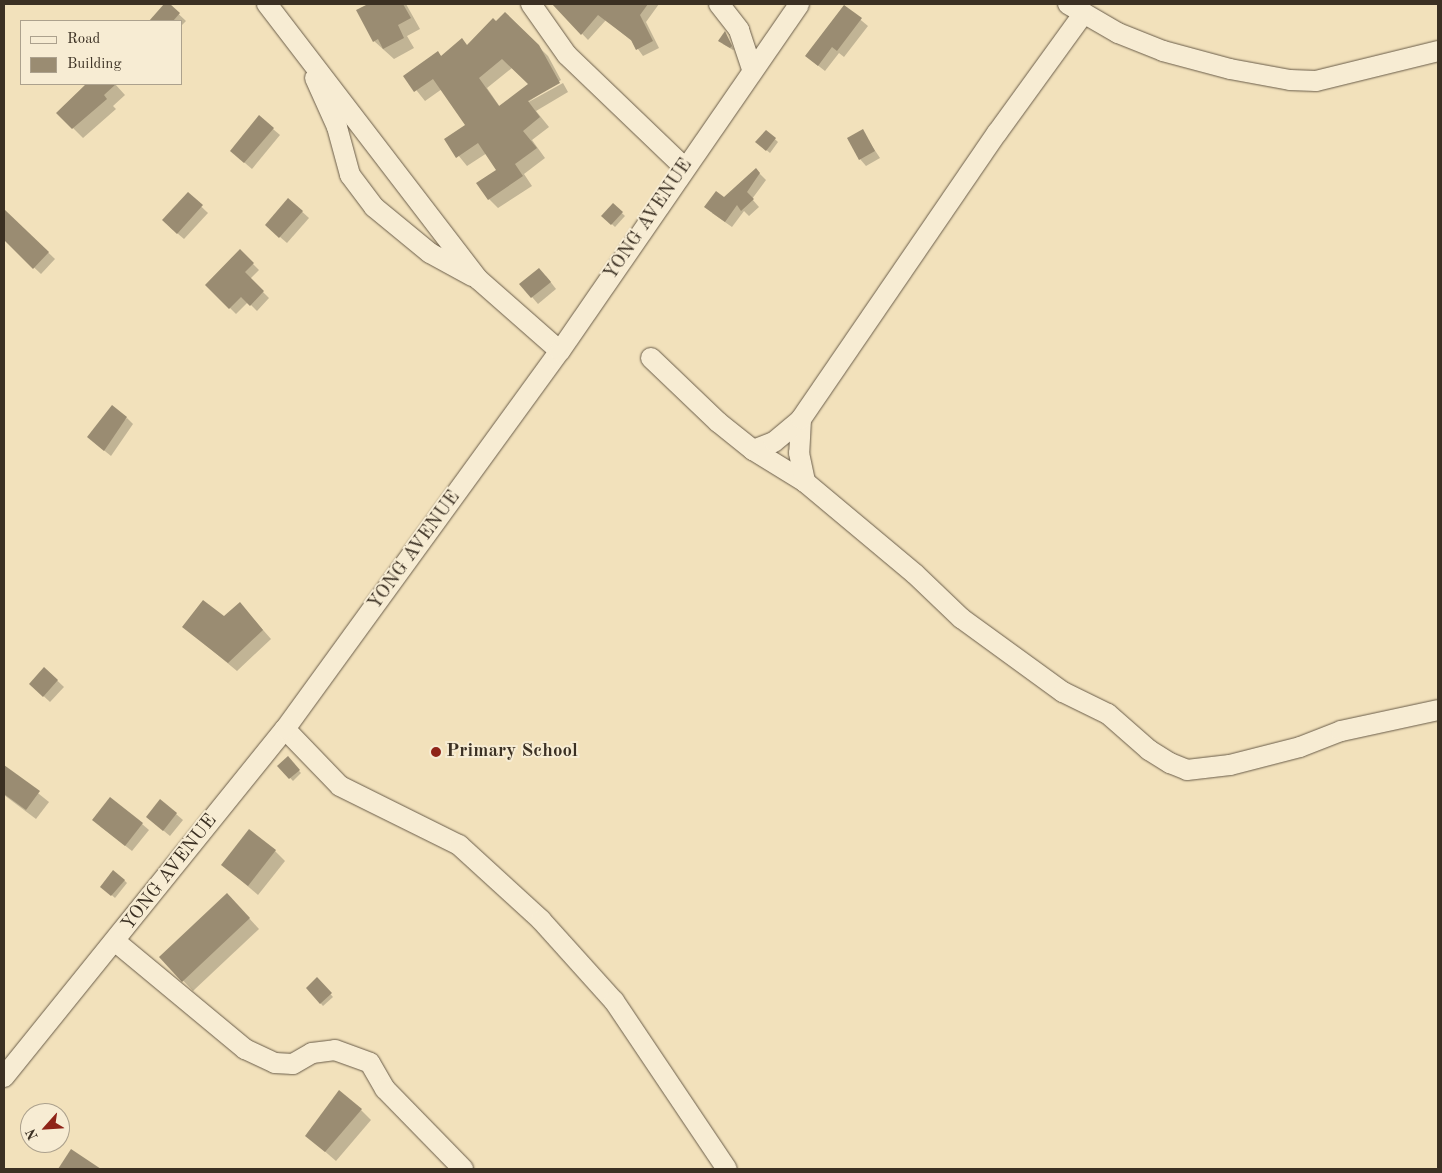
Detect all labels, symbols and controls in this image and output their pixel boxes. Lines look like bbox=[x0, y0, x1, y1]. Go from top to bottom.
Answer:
legend bbox=[20, 20, 182, 85]
text: Road bbox=[67, 32, 100, 47]
text: Building bbox=[67, 57, 122, 72]
street label: YONG AVENUE bbox=[600, 155, 698, 285]
street label: YONG AVENUE bbox=[364, 487, 466, 615]
place label: Primary School bbox=[446, 741, 578, 763]
marker: Primary School bbox=[430, 746, 442, 758]
street label: YONG AVENUE bbox=[117, 810, 223, 936]
north arrow bbox=[20, 1103, 70, 1153]
text: N bbox=[24, 1126, 41, 1142]

